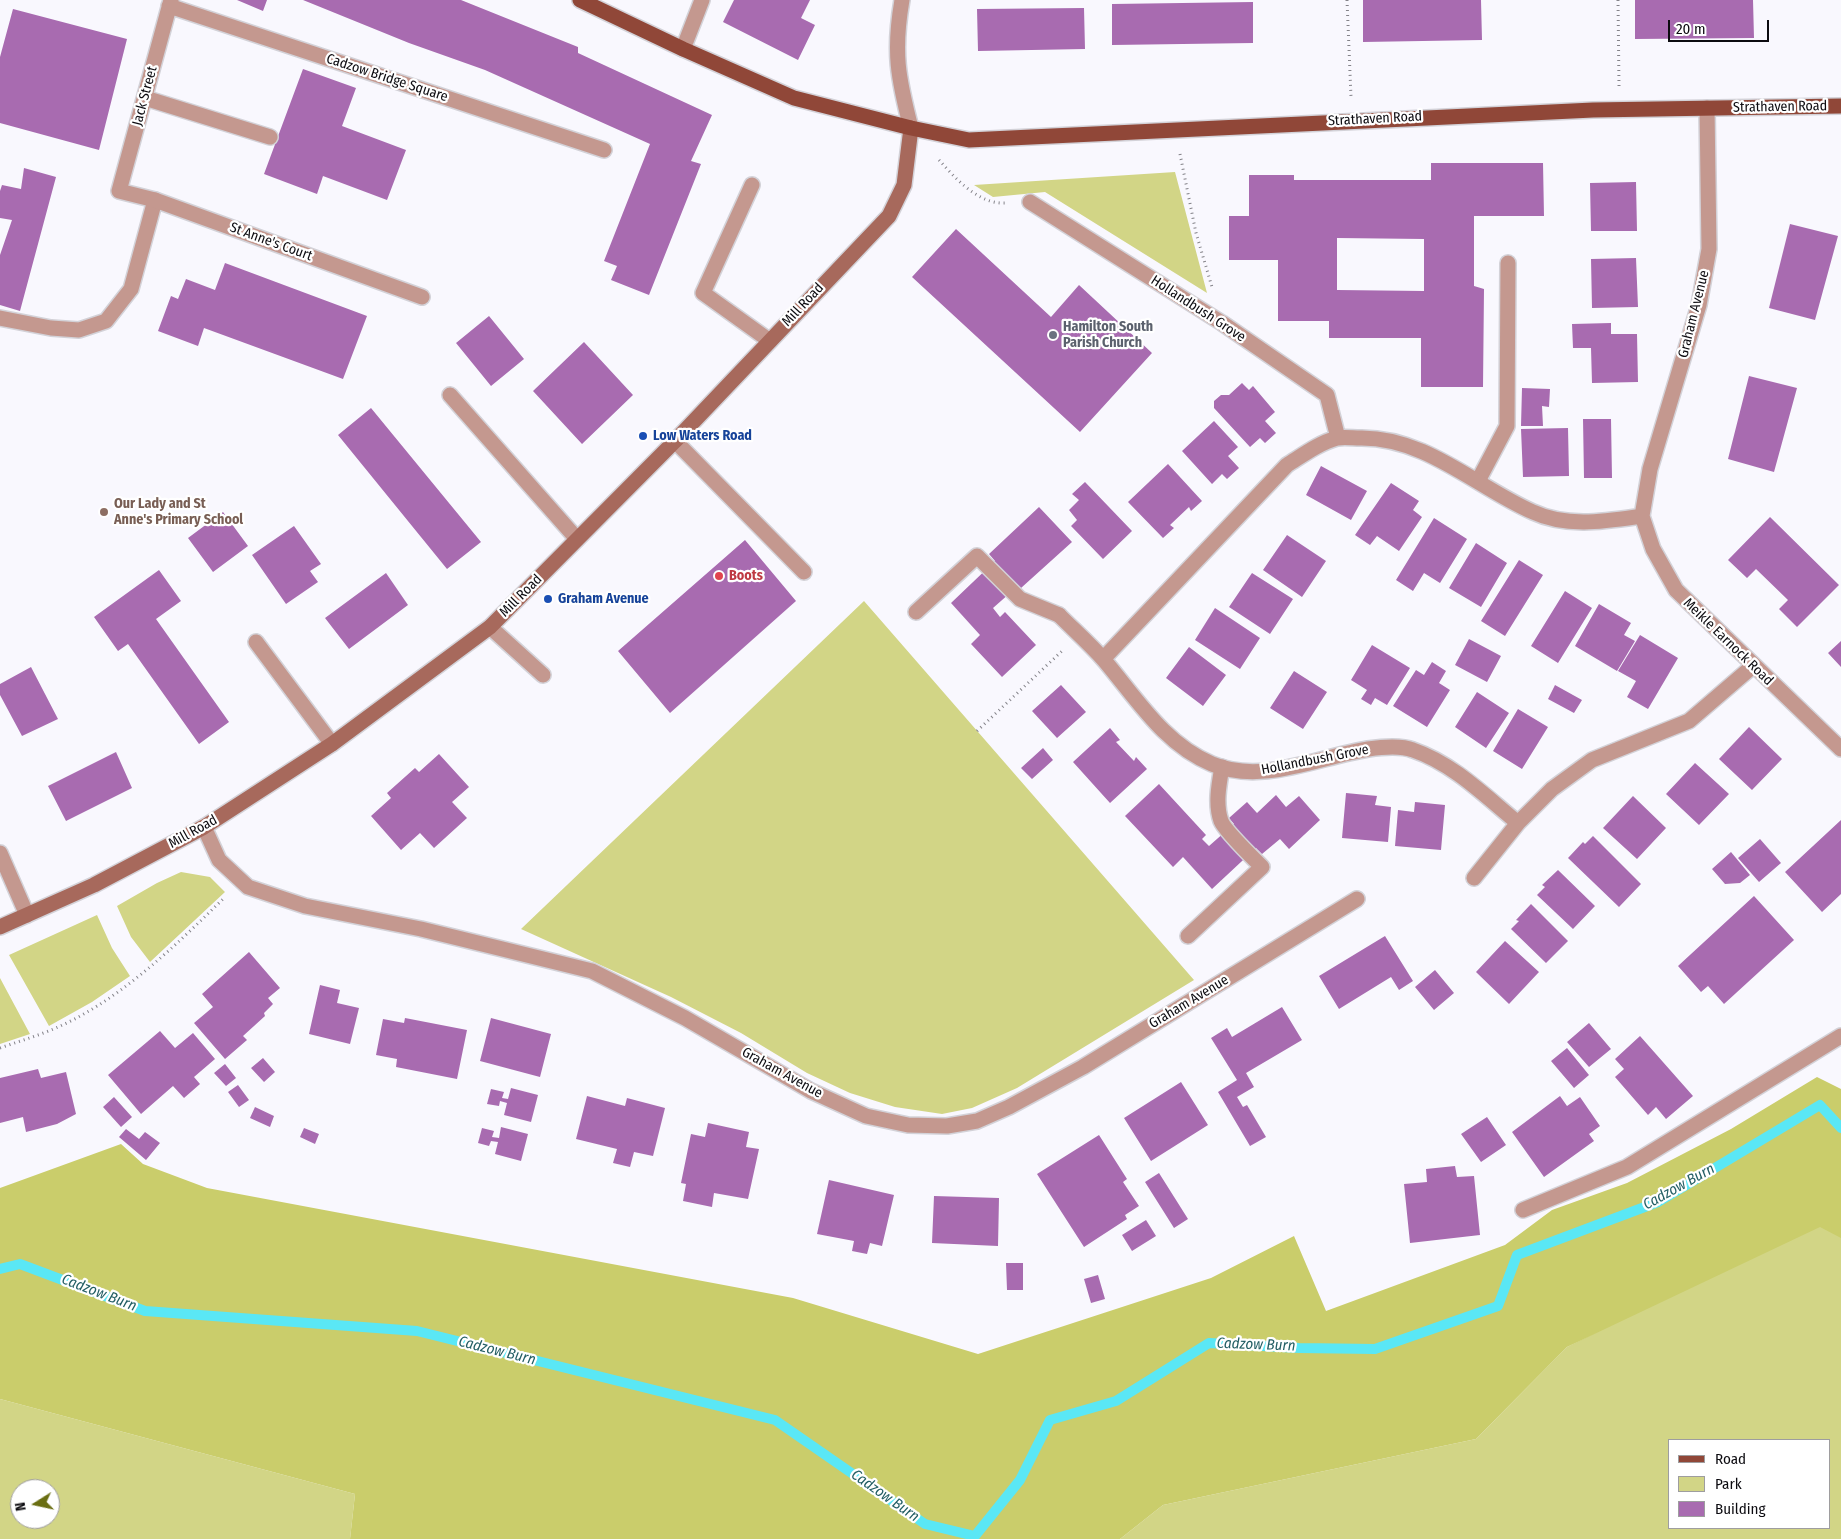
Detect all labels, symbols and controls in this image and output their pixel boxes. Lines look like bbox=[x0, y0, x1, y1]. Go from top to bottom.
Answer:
scale bar bbox=[1671, 10, 1772, 42]
text: 20 m bbox=[1676, 20, 1706, 38]
street label: Cadzow Bridge Square bbox=[324, 50, 450, 106]
street label: Jack Street bbox=[129, 64, 161, 128]
street label: Strathaven Road bbox=[1733, 98, 1827, 116]
street label: Strathaven Road bbox=[1328, 108, 1422, 130]
street label: St Anne's Court bbox=[227, 219, 315, 265]
street label: Graham Avenue bbox=[1675, 268, 1713, 360]
street label: Hollandbush Grove bbox=[1148, 272, 1248, 346]
street label: Mill Road bbox=[779, 280, 827, 330]
place label: Hamilton South Parish Church bbox=[1063, 319, 1153, 352]
marker: Hamilton South Parish Church bbox=[1047, 329, 1059, 341]
place label: Low Waters Road bbox=[653, 428, 752, 444]
marker: Low Waters Road bbox=[637, 430, 649, 442]
place label: Our Lady and St Anne's Primary School bbox=[114, 496, 243, 528]
marker: Our Lady and St Anne's Primary School bbox=[98, 506, 110, 518]
place label: Boots bbox=[729, 568, 763, 584]
marker: Boots bbox=[713, 570, 725, 582]
street label: Mill Road bbox=[496, 571, 546, 621]
place label: Graham Avenue bbox=[558, 591, 649, 607]
marker: Graham Avenue bbox=[542, 593, 554, 605]
street label: Meikle Earnock Road bbox=[1680, 595, 1776, 689]
street label: Hollandbush Grove bbox=[1260, 741, 1370, 779]
street label: Mill Road bbox=[166, 812, 220, 852]
street label: Graham Avenue bbox=[1146, 972, 1232, 1032]
street label: Graham Avenue bbox=[739, 1044, 825, 1102]
water label: Cadzow Burn bbox=[1640, 1160, 1718, 1214]
water label: Cadzow Burn bbox=[59, 1270, 139, 1316]
water label: Cadzow Burn bbox=[457, 1333, 537, 1369]
water label: Cadzow Burn bbox=[1216, 1335, 1296, 1355]
legend bbox=[1668, 1439, 1831, 1529]
text: Road bbox=[1715, 1450, 1746, 1468]
water label: Cadzow Burn bbox=[848, 1466, 922, 1526]
text: Park bbox=[1715, 1475, 1742, 1493]
north arrow bbox=[10, 1479, 60, 1529]
text: Building bbox=[1715, 1500, 1766, 1518]
text: N bbox=[12, 1501, 30, 1512]

